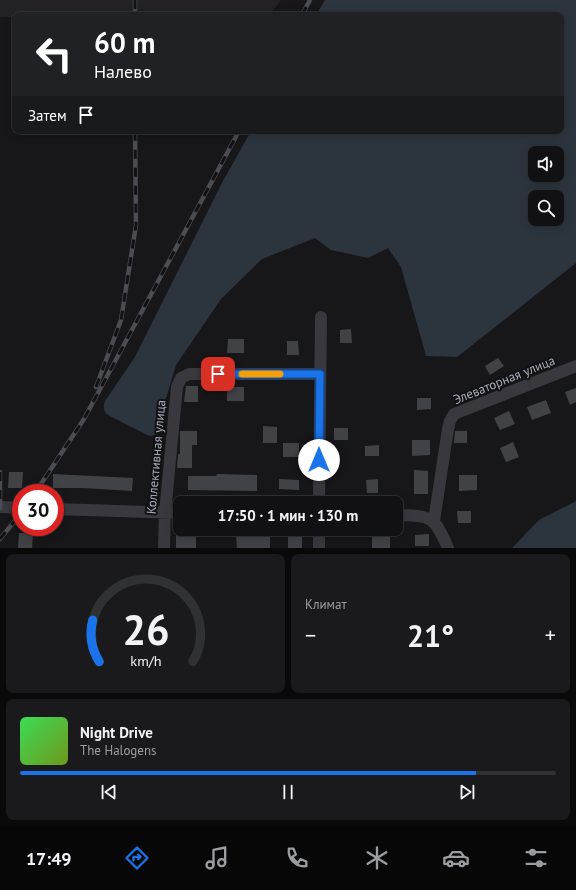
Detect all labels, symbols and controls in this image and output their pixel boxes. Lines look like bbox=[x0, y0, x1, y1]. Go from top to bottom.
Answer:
text: 60 m bbox=[94, 24, 155, 61]
icon: left bbox=[28, 28, 80, 80]
text: Налево bbox=[94, 60, 152, 83]
icon: arrive bbox=[75, 104, 97, 126]
text: Затем bbox=[28, 106, 67, 125]
map controls bbox=[528, 146, 564, 226]
button: sound bbox=[528, 146, 564, 182]
button: search bbox=[528, 190, 564, 226]
street label: Элеваторная улица bbox=[451, 352, 557, 408]
pin bbox=[201, 357, 235, 391]
icon: arrive bbox=[207, 363, 229, 385]
street label: Коллективная улица bbox=[143, 399, 169, 515]
position arrow bbox=[298, 439, 340, 481]
speed limit sign: 30 bbox=[12, 484, 64, 536]
text: 17:50 · 1 мин · 130 m bbox=[218, 506, 358, 525]
text: Климат bbox=[305, 596, 347, 613]
text: 26 bbox=[122, 602, 169, 655]
text: 21° bbox=[407, 616, 454, 655]
text: − bbox=[305, 621, 316, 649]
text: + bbox=[545, 621, 556, 649]
text: km/h bbox=[130, 650, 161, 669]
text: Night Drive bbox=[80, 723, 153, 742]
text: The Halogens bbox=[80, 742, 157, 759]
icon: previous bbox=[98, 781, 120, 803]
icon: pause bbox=[277, 781, 299, 803]
icon: next bbox=[456, 781, 478, 803]
icon: directions bbox=[123, 844, 151, 872]
icon: music bbox=[203, 844, 231, 872]
icon: phone bbox=[283, 844, 311, 872]
icon: climate bbox=[363, 844, 391, 872]
icon: car bbox=[442, 844, 470, 872]
icon: filters bbox=[522, 844, 550, 872]
text: 17:49 bbox=[26, 847, 72, 870]

